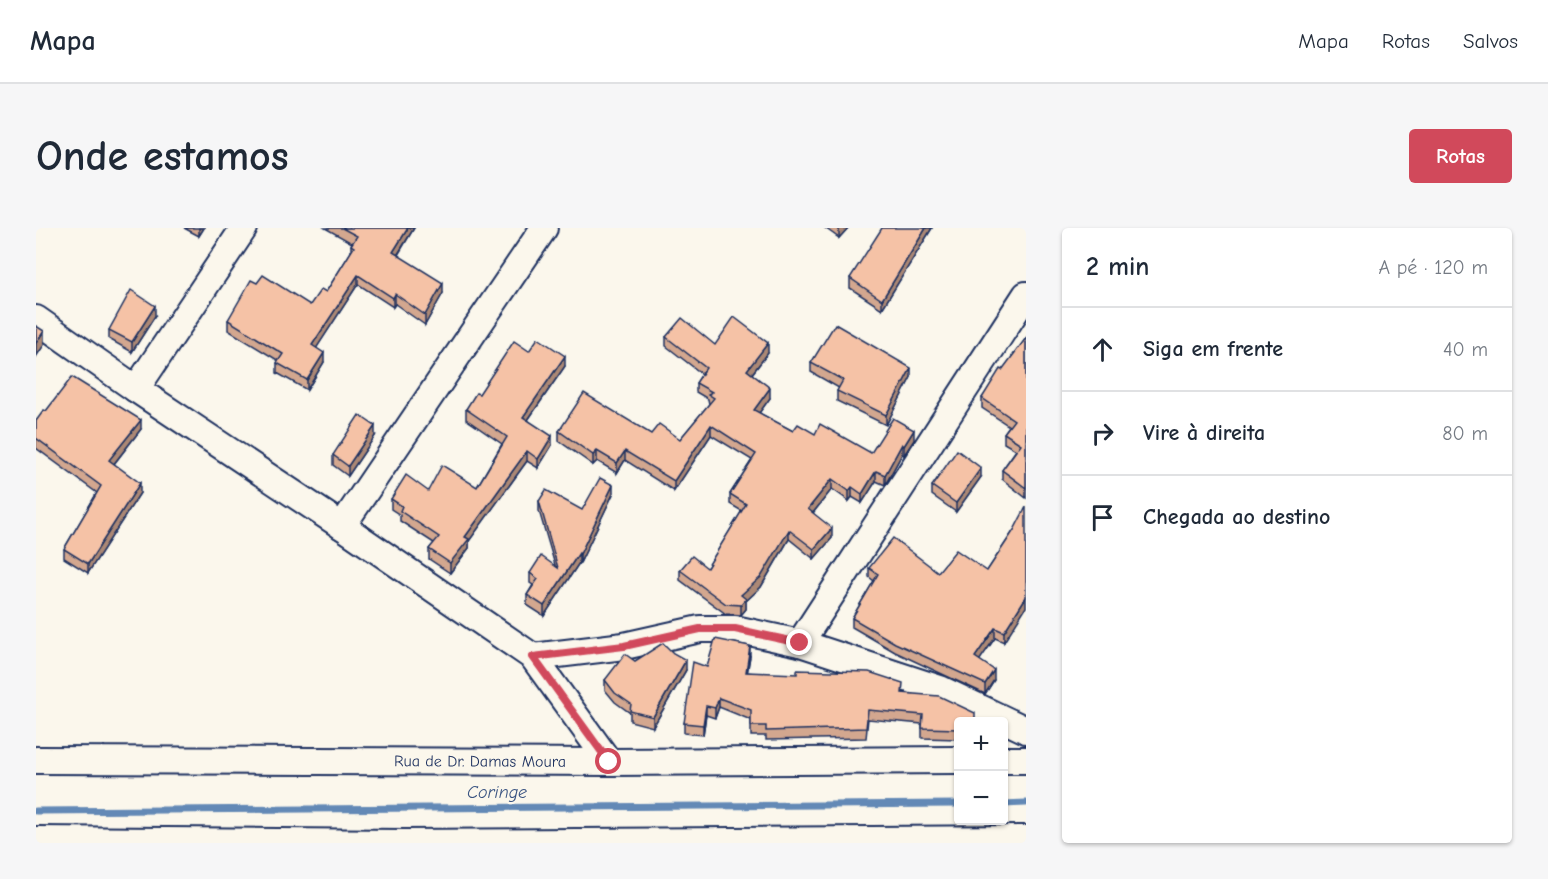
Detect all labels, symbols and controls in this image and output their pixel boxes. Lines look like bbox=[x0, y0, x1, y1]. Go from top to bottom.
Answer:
text: Mapa bbox=[30, 25, 96, 57]
text: Mapa bbox=[1298, 29, 1349, 53]
text: Rotas bbox=[1382, 29, 1430, 53]
text: Salvos bbox=[1463, 29, 1518, 53]
button: Rotas bbox=[1409, 129, 1512, 183]
text: Onde estamos bbox=[36, 132, 289, 181]
text: 2 min bbox=[1086, 252, 1149, 282]
text: A pé · 120 m bbox=[1378, 256, 1488, 279]
icon: ahead bbox=[1086, 333, 1119, 366]
text: Siga em frente bbox=[1143, 336, 1283, 362]
text: 40 m bbox=[1443, 338, 1488, 361]
icon: right bbox=[1086, 417, 1119, 450]
text: Vire à direita bbox=[1143, 420, 1265, 446]
text: 80 m bbox=[1442, 422, 1488, 445]
icon: arrive bbox=[1086, 501, 1119, 534]
text: Chegada ao destino bbox=[1143, 504, 1330, 530]
route end bbox=[786, 629, 812, 655]
map controls bbox=[954, 717, 1008, 825]
button: + bbox=[954, 717, 1008, 771]
route start bbox=[595, 748, 621, 774]
street label: Rua de Dr. Damas Moura bbox=[394, 752, 566, 771]
button: − bbox=[954, 771, 1008, 825]
water label: Coringe bbox=[467, 782, 527, 803]

